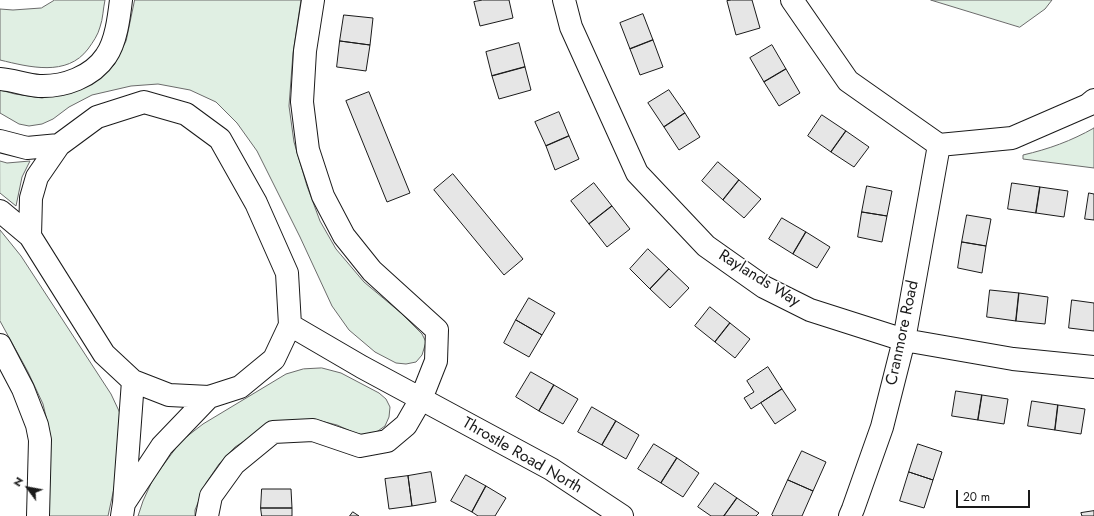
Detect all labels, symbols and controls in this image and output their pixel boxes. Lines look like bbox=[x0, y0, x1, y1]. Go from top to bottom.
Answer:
street label: Raylands Way bbox=[715, 246, 803, 312]
street label: Cranmore Road bbox=[883, 279, 923, 387]
street label: Throstle Road North bbox=[459, 414, 585, 498]
north arrow bbox=[8, 468, 48, 508]
text: N bbox=[9, 474, 27, 490]
scale bar bbox=[958, 482, 1032, 508]
text: 20 m bbox=[963, 488, 990, 506]

